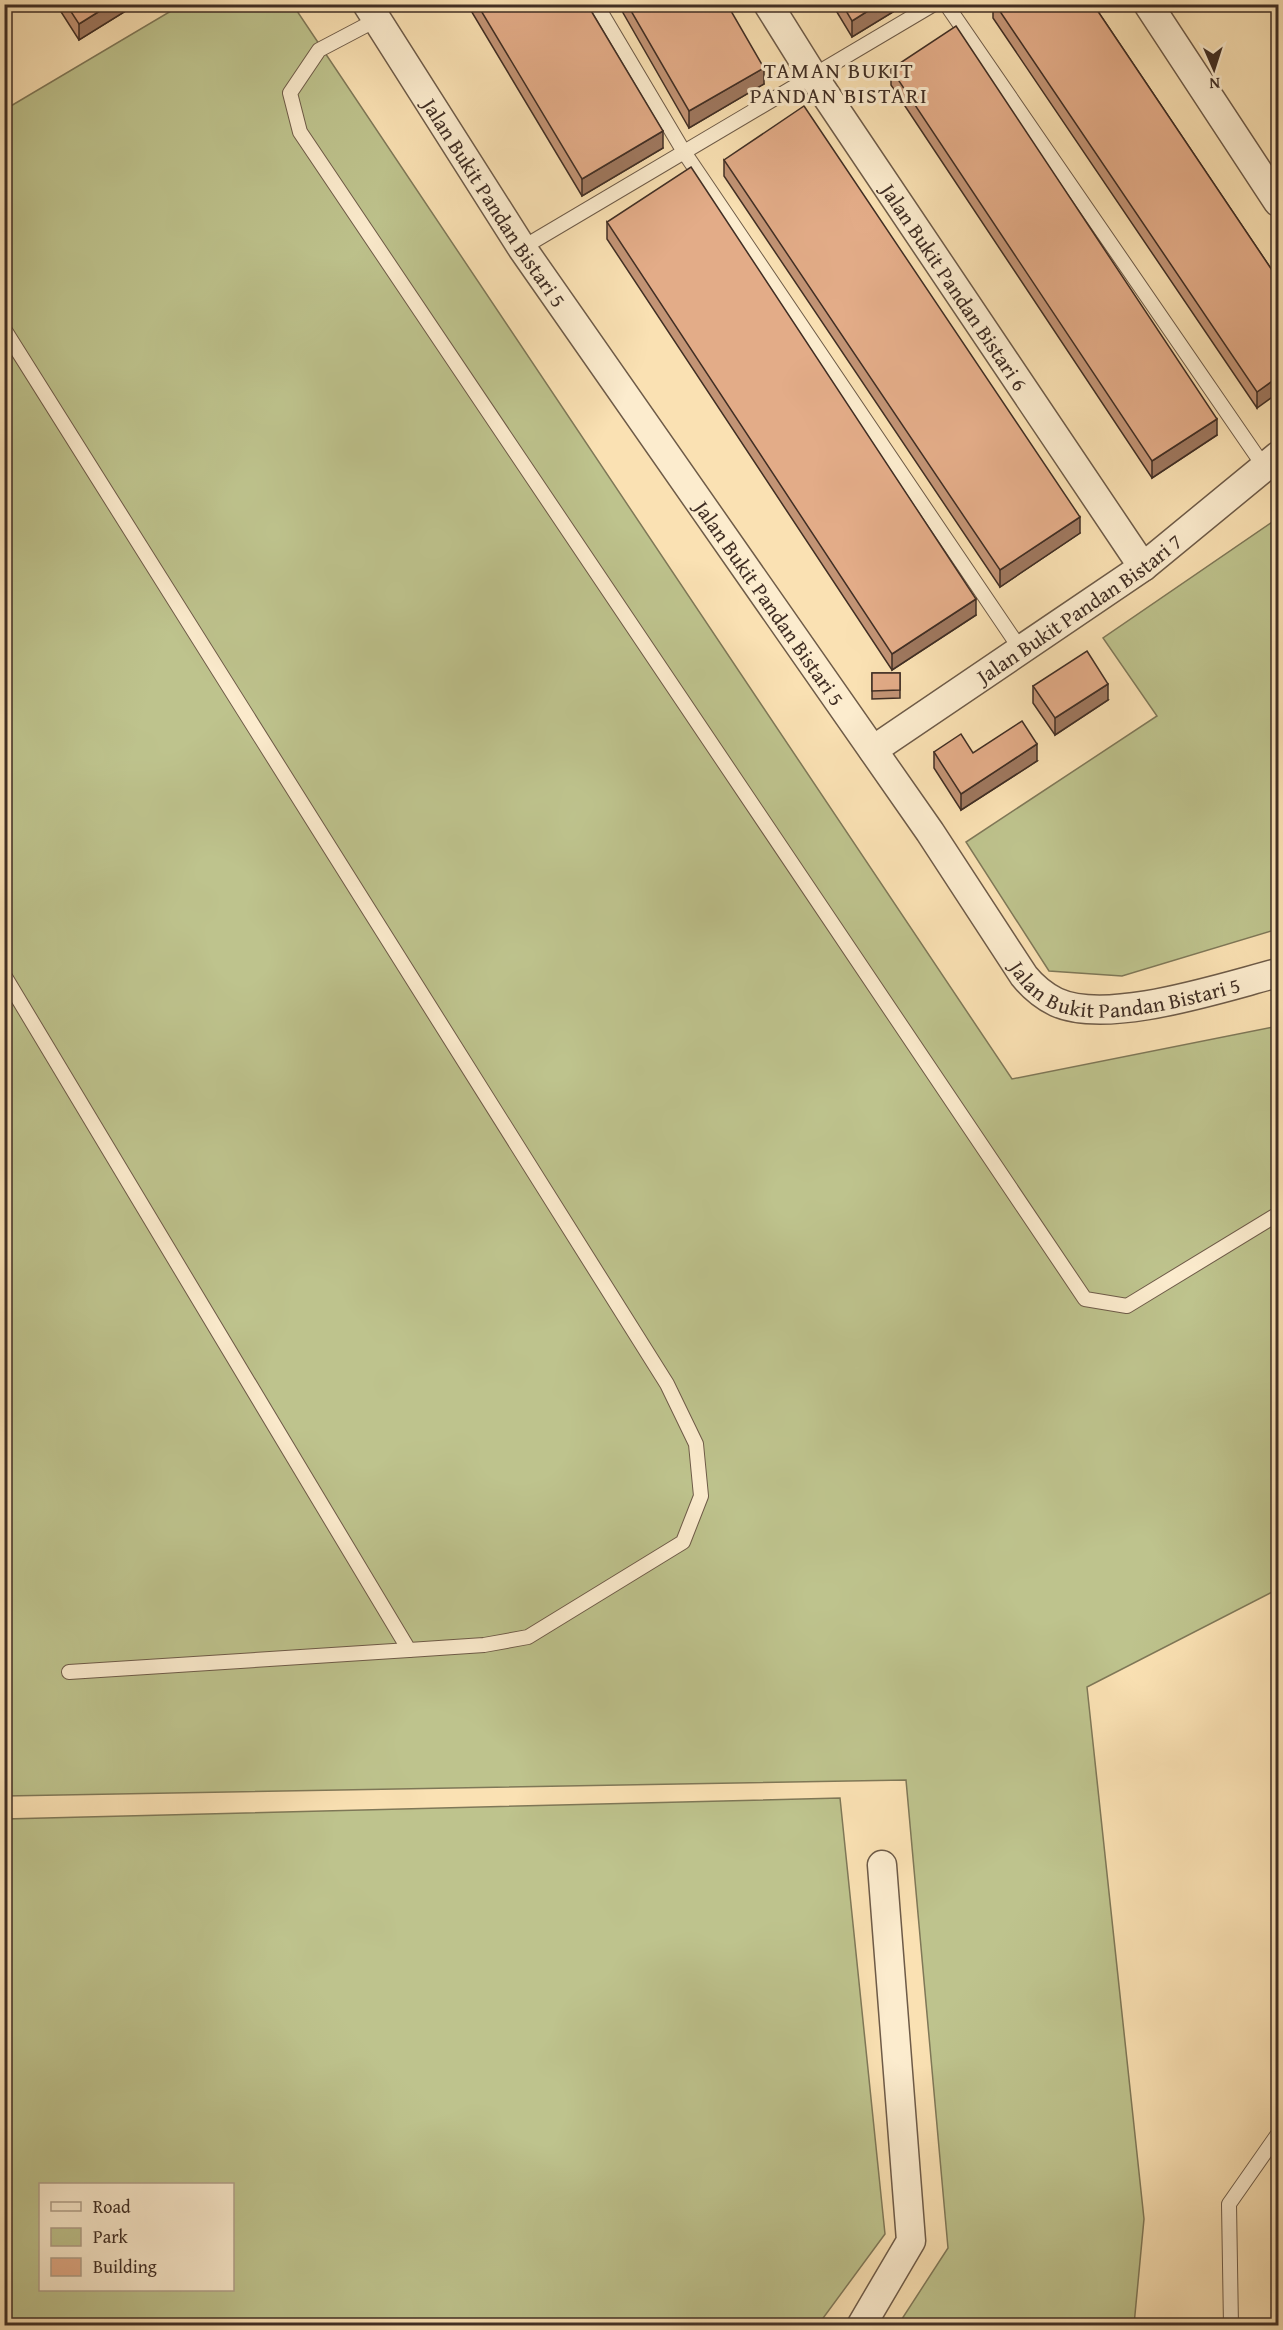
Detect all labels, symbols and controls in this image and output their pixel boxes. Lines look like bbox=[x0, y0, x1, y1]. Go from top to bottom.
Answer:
north arrow bbox=[1184, 39, 1244, 99]
district label: TAMAN BUKIT PANDAN BISTARI bbox=[750, 54, 928, 111]
text: N bbox=[1209, 72, 1221, 96]
street label: Jalan Bukit Pandan Bistari 5 bbox=[413, 89, 574, 313]
street label: Jalan Bukit Pandan Bistari 6 bbox=[872, 174, 1036, 397]
street label: Jalan Bukit Pandan Bistari 5 bbox=[686, 491, 853, 712]
street label: Jalan Bukit Pandan Bistari 7 bbox=[968, 526, 1188, 693]
street label: Jalan Bukit Pandan Bistari 5 bbox=[1001, 952, 1244, 1025]
legend bbox=[39, 2183, 234, 2291]
text: Road bbox=[93, 2193, 131, 2220]
text: Park bbox=[93, 2223, 129, 2250]
text: Building bbox=[93, 2253, 157, 2280]

